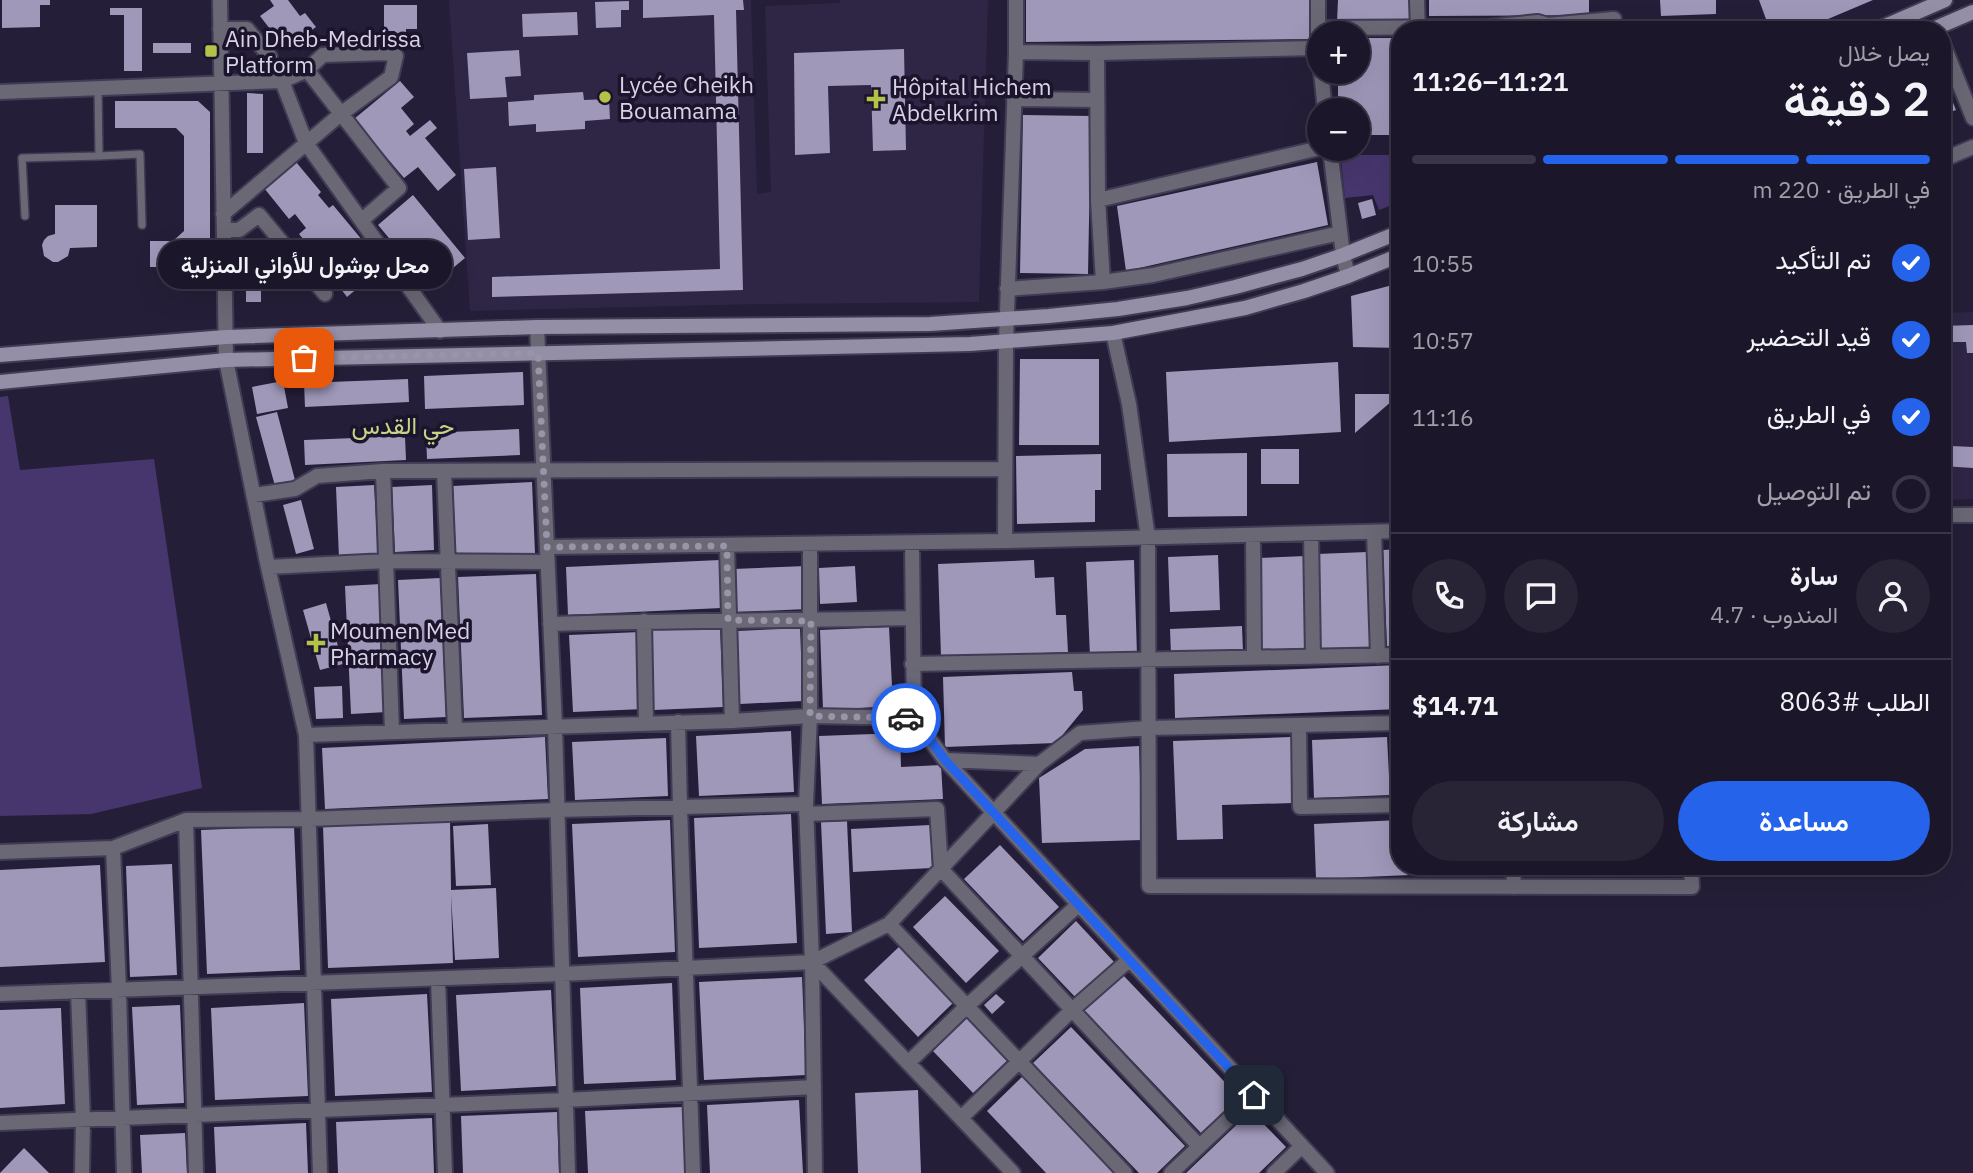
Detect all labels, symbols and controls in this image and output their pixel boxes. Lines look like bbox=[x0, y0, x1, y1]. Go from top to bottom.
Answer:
map controls bbox=[1307, 21, 1370, 161]
button: + bbox=[1307, 21, 1370, 84]
place label: Ain Dheb-Medrissa Platform bbox=[225, 23, 421, 79]
text: يصل خلال bbox=[1838, 37, 1930, 67]
marker: Ain Dheb-Medrissa Platform bbox=[203, 43, 219, 59]
text: 11:21–11:26 bbox=[1412, 64, 1569, 98]
place label: Lycée Cheikh Bouamama bbox=[619, 69, 754, 125]
text: 2 دقيقة bbox=[1784, 69, 1930, 129]
place label: Hôpital Hichem Abdelkrim bbox=[892, 71, 1052, 127]
marker: Lycée Cheikh Bouamama bbox=[597, 89, 613, 105]
marker: Hôpital Hichem Abdelkrim bbox=[866, 89, 886, 109]
button: − bbox=[1307, 98, 1370, 161]
text: في الطريق · 220 m bbox=[1753, 174, 1930, 204]
callout: محل بوشول للأواني المنزلية bbox=[157, 239, 451, 288]
text: تم التأكيد bbox=[1775, 242, 1871, 276]
icon: check bbox=[1892, 244, 1930, 282]
text: 10:55 bbox=[1412, 248, 1474, 278]
text: محل بوشول للأواني المنزلية bbox=[181, 249, 429, 279]
text: قيد التحضير bbox=[1746, 319, 1871, 353]
icon: check bbox=[1892, 321, 1930, 359]
text: 10:57 bbox=[1412, 325, 1474, 355]
pin bbox=[274, 328, 334, 388]
icon: bag bbox=[285, 339, 323, 377]
text: في الطريق bbox=[1767, 396, 1871, 430]
icon: check bbox=[1892, 398, 1930, 436]
text: 11:16 bbox=[1412, 402, 1474, 432]
district label: حي القدس bbox=[352, 409, 454, 445]
text: تم التوصيل bbox=[1757, 473, 1871, 507]
text: سارة bbox=[1790, 558, 1838, 592]
button: phone bbox=[1412, 559, 1486, 633]
button: chat bbox=[1504, 559, 1578, 633]
button: person bbox=[1856, 559, 1930, 633]
text: المندوب · 4.7 bbox=[1710, 599, 1838, 629]
place label: Moumen Med Pharmacy bbox=[330, 615, 470, 671]
marker: Moumen Med Pharmacy bbox=[308, 635, 324, 651]
courier bbox=[871, 683, 941, 753]
text: الطلب #8063 bbox=[1779, 684, 1930, 718]
text: $14.71 bbox=[1412, 688, 1498, 722]
icon: car bbox=[887, 699, 925, 737]
button: مشاركة bbox=[1412, 781, 1664, 861]
button: مساعدة bbox=[1678, 781, 1930, 861]
pin bbox=[1224, 1065, 1284, 1125]
icon: home bbox=[1235, 1076, 1273, 1114]

